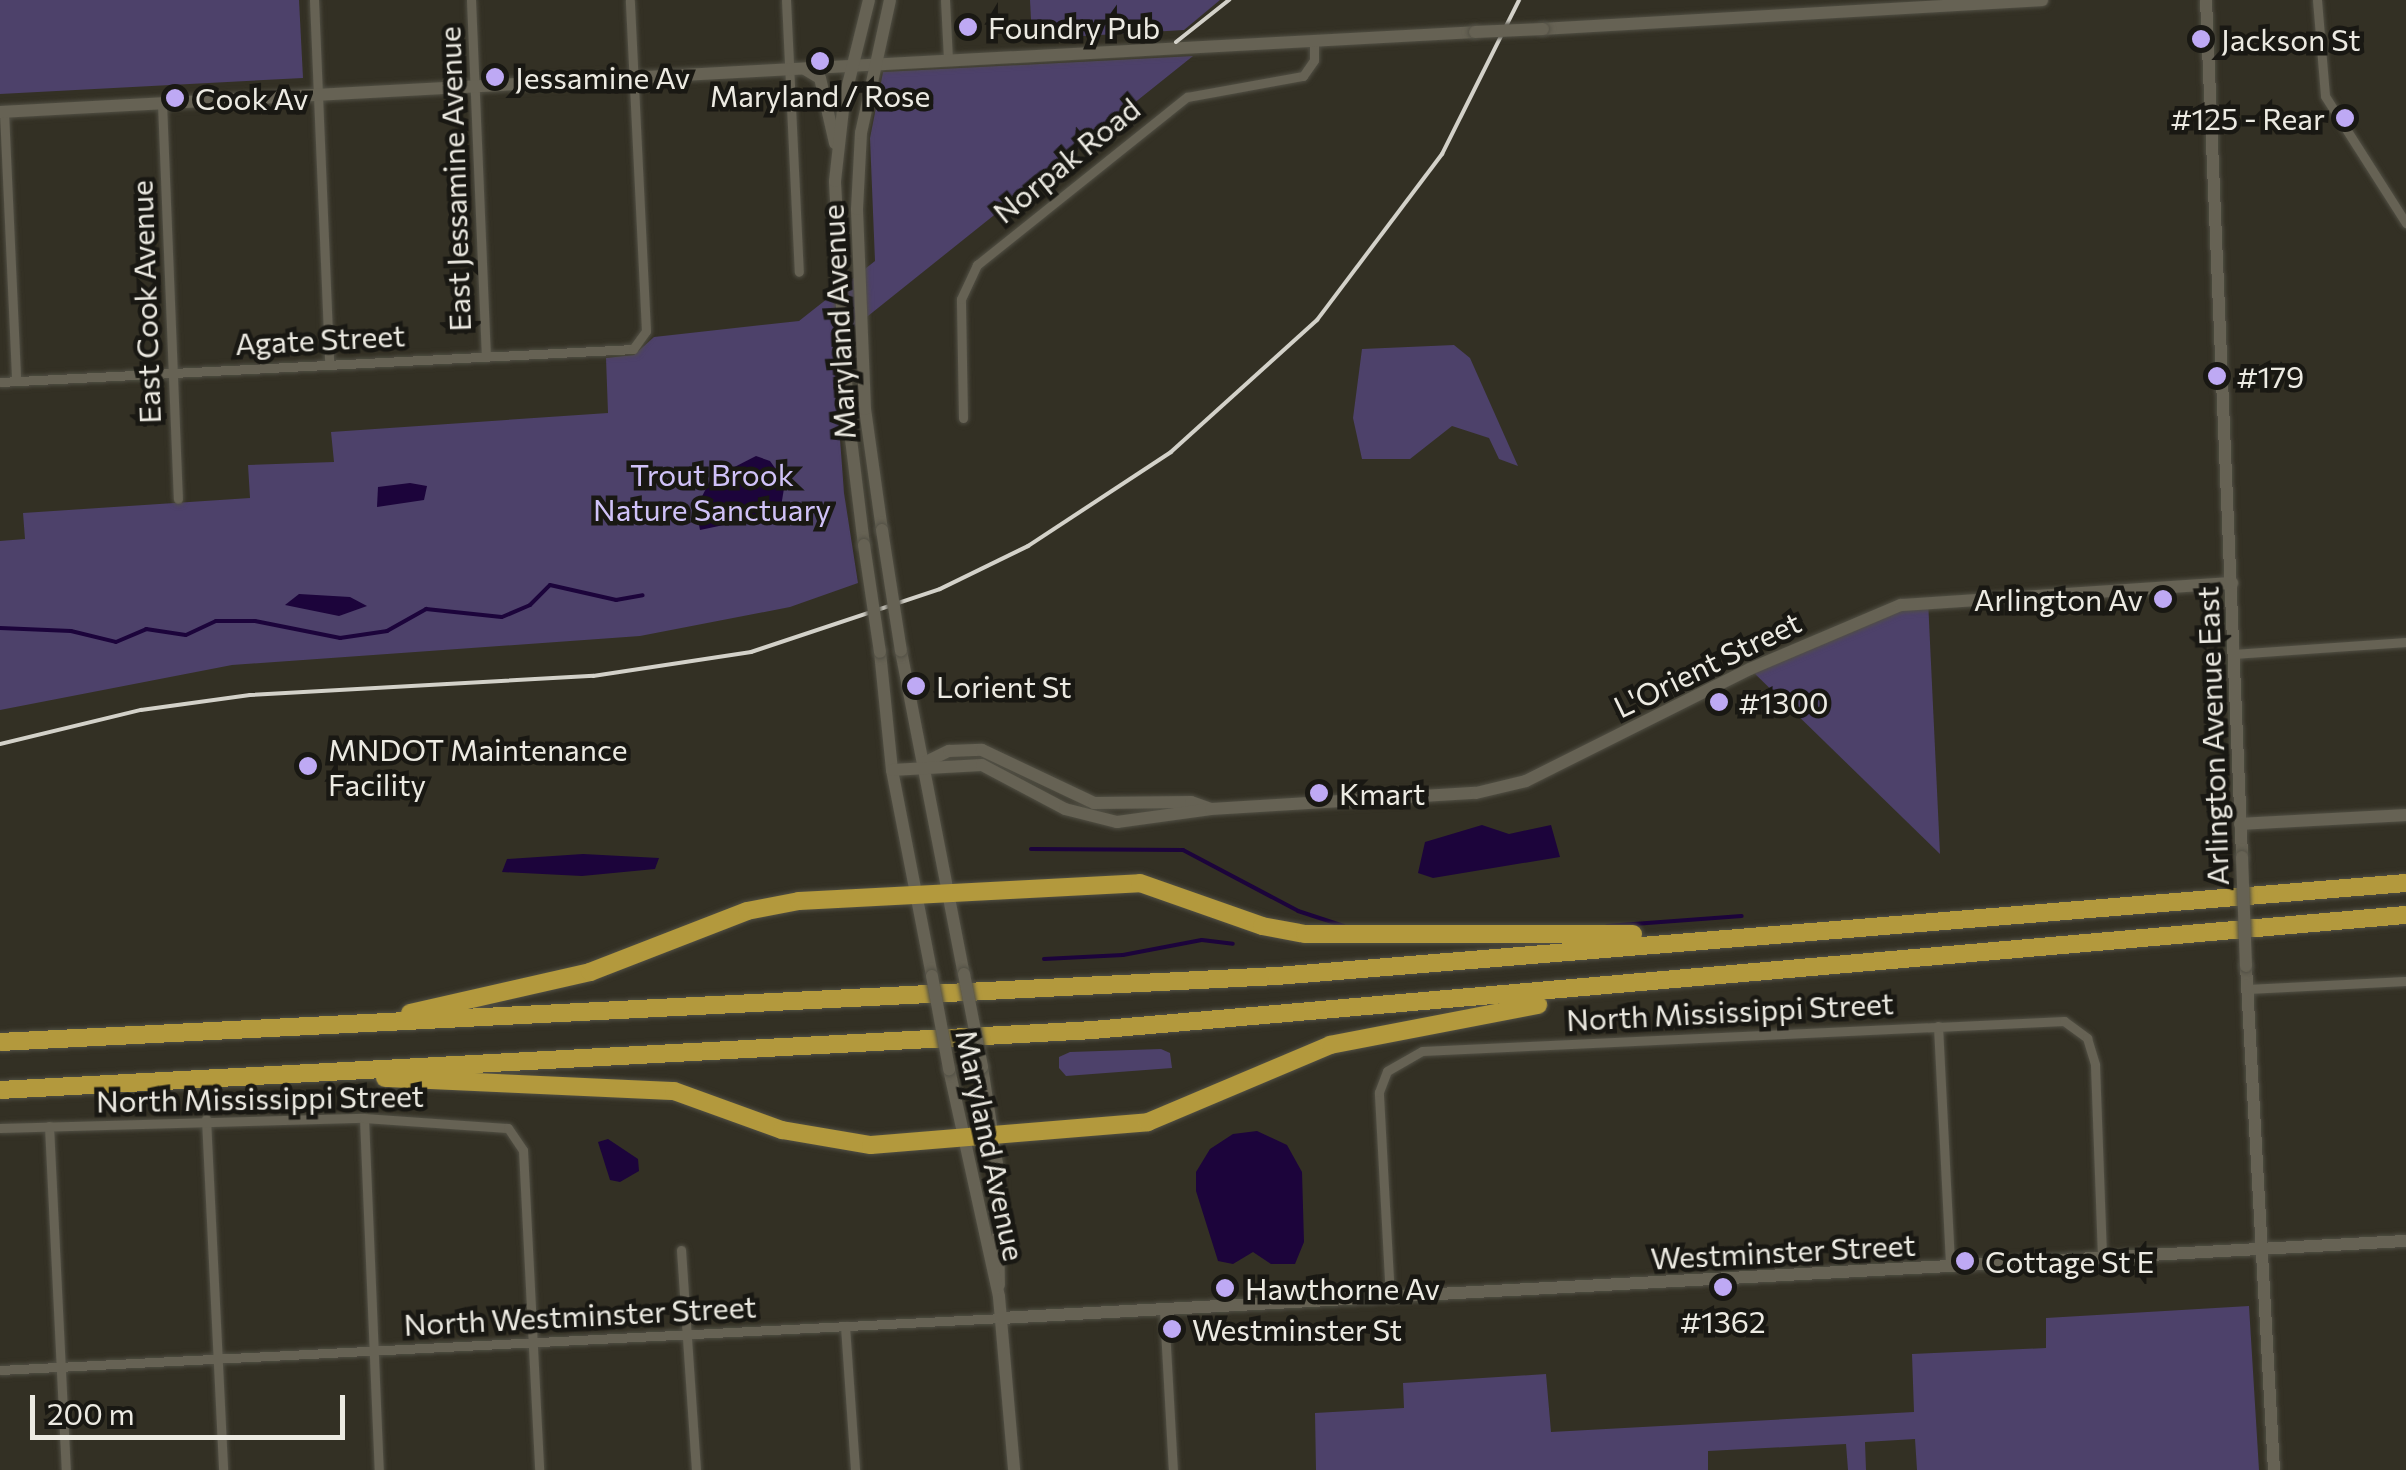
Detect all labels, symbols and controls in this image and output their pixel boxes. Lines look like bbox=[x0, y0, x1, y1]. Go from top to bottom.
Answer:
place label: Foundry Pub bbox=[988, 9, 1160, 45]
marker: Foundry Pub bbox=[957, 16, 979, 38]
place label: Jackson St bbox=[2221, 21, 2361, 57]
street label: East Jessamine Avenue bbox=[431, 26, 477, 332]
marker: Jackson St bbox=[2190, 28, 2212, 50]
marker: Maryland / Rose bbox=[809, 50, 831, 72]
place label: Jessamine Av bbox=[515, 59, 690, 95]
marker: Jessamine Av bbox=[484, 66, 506, 88]
place label: Maryland / Rose bbox=[710, 77, 930, 113]
place label: Cook Av bbox=[195, 80, 308, 116]
marker: Cook Av bbox=[164, 87, 186, 109]
street label: Norpak Road bbox=[985, 90, 1147, 230]
place label: #125 - Rear bbox=[2171, 100, 2325, 136]
marker: #125 - Rear bbox=[2334, 107, 2356, 129]
street label: East Cook Avenue bbox=[123, 180, 167, 424]
street label: Maryland Avenue bbox=[814, 204, 862, 440]
street label: Agate Street bbox=[234, 317, 406, 361]
place label: #179 bbox=[2237, 358, 2304, 394]
marker: #179 bbox=[2206, 365, 2228, 387]
park label: Trout Brook Nature Sanctuary bbox=[593, 456, 831, 526]
place label: Arlington Av bbox=[1974, 581, 2143, 617]
street label: Arlington Avenue East bbox=[2189, 586, 2235, 886]
marker: Arlington Av bbox=[2152, 588, 2174, 610]
street label: L'Orient Street bbox=[1608, 603, 1806, 725]
place label: Lorient St bbox=[936, 668, 1071, 704]
marker: Lorient St bbox=[905, 675, 927, 697]
place label: #1300 bbox=[1739, 684, 1829, 720]
marker: #1300 bbox=[1708, 691, 1730, 713]
place label: MNDOT Maintenance Facility bbox=[328, 731, 628, 802]
marker: MNDOT Maintenance Facility bbox=[297, 755, 319, 777]
place label: Kmart bbox=[1339, 775, 1425, 811]
marker: Kmart bbox=[1308, 782, 1330, 804]
street label: North Mississippi Street bbox=[1565, 984, 1895, 1038]
street label: Maryland Avenue bbox=[949, 1026, 1033, 1264]
street label: North Mississippi Street bbox=[96, 1077, 424, 1119]
street label: Westminster Street bbox=[1650, 1226, 1916, 1276]
place label: Cottage St E bbox=[1985, 1243, 2154, 1279]
marker: Cottage St E bbox=[1954, 1250, 1976, 1272]
place label: Hawthorne Av bbox=[1245, 1270, 1440, 1306]
marker: #1362 bbox=[1712, 1276, 1734, 1298]
marker: Hawthorne Av bbox=[1214, 1277, 1236, 1299]
street label: North Westminster Street bbox=[403, 1288, 757, 1342]
place label: #1362 bbox=[1680, 1303, 1766, 1339]
place label: Westminster St bbox=[1192, 1311, 1402, 1347]
marker: Westminster St bbox=[1161, 1318, 1183, 1340]
scale bar bbox=[35, 1375, 350, 1437]
text: 200 m bbox=[47, 1394, 135, 1431]

